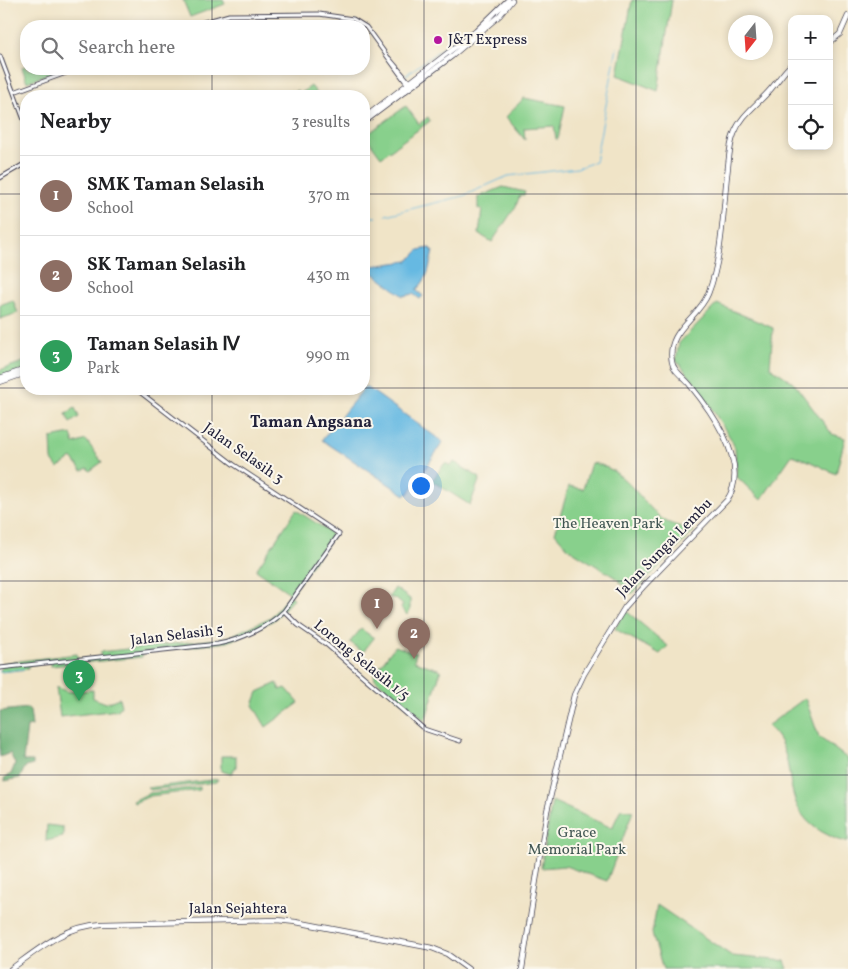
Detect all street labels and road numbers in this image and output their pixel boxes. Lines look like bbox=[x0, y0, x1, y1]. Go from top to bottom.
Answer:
street label: Jalan Selasih 3 bbox=[198, 418, 288, 490]
street label: Jalan Sungai Lembu bbox=[612, 494, 718, 602]
street label: Lorong Selasih 1/5 bbox=[308, 616, 414, 706]
street label: Jalan Selasih 5 bbox=[129, 620, 225, 652]
street label: Jalan Sejahtera bbox=[189, 899, 287, 920]

